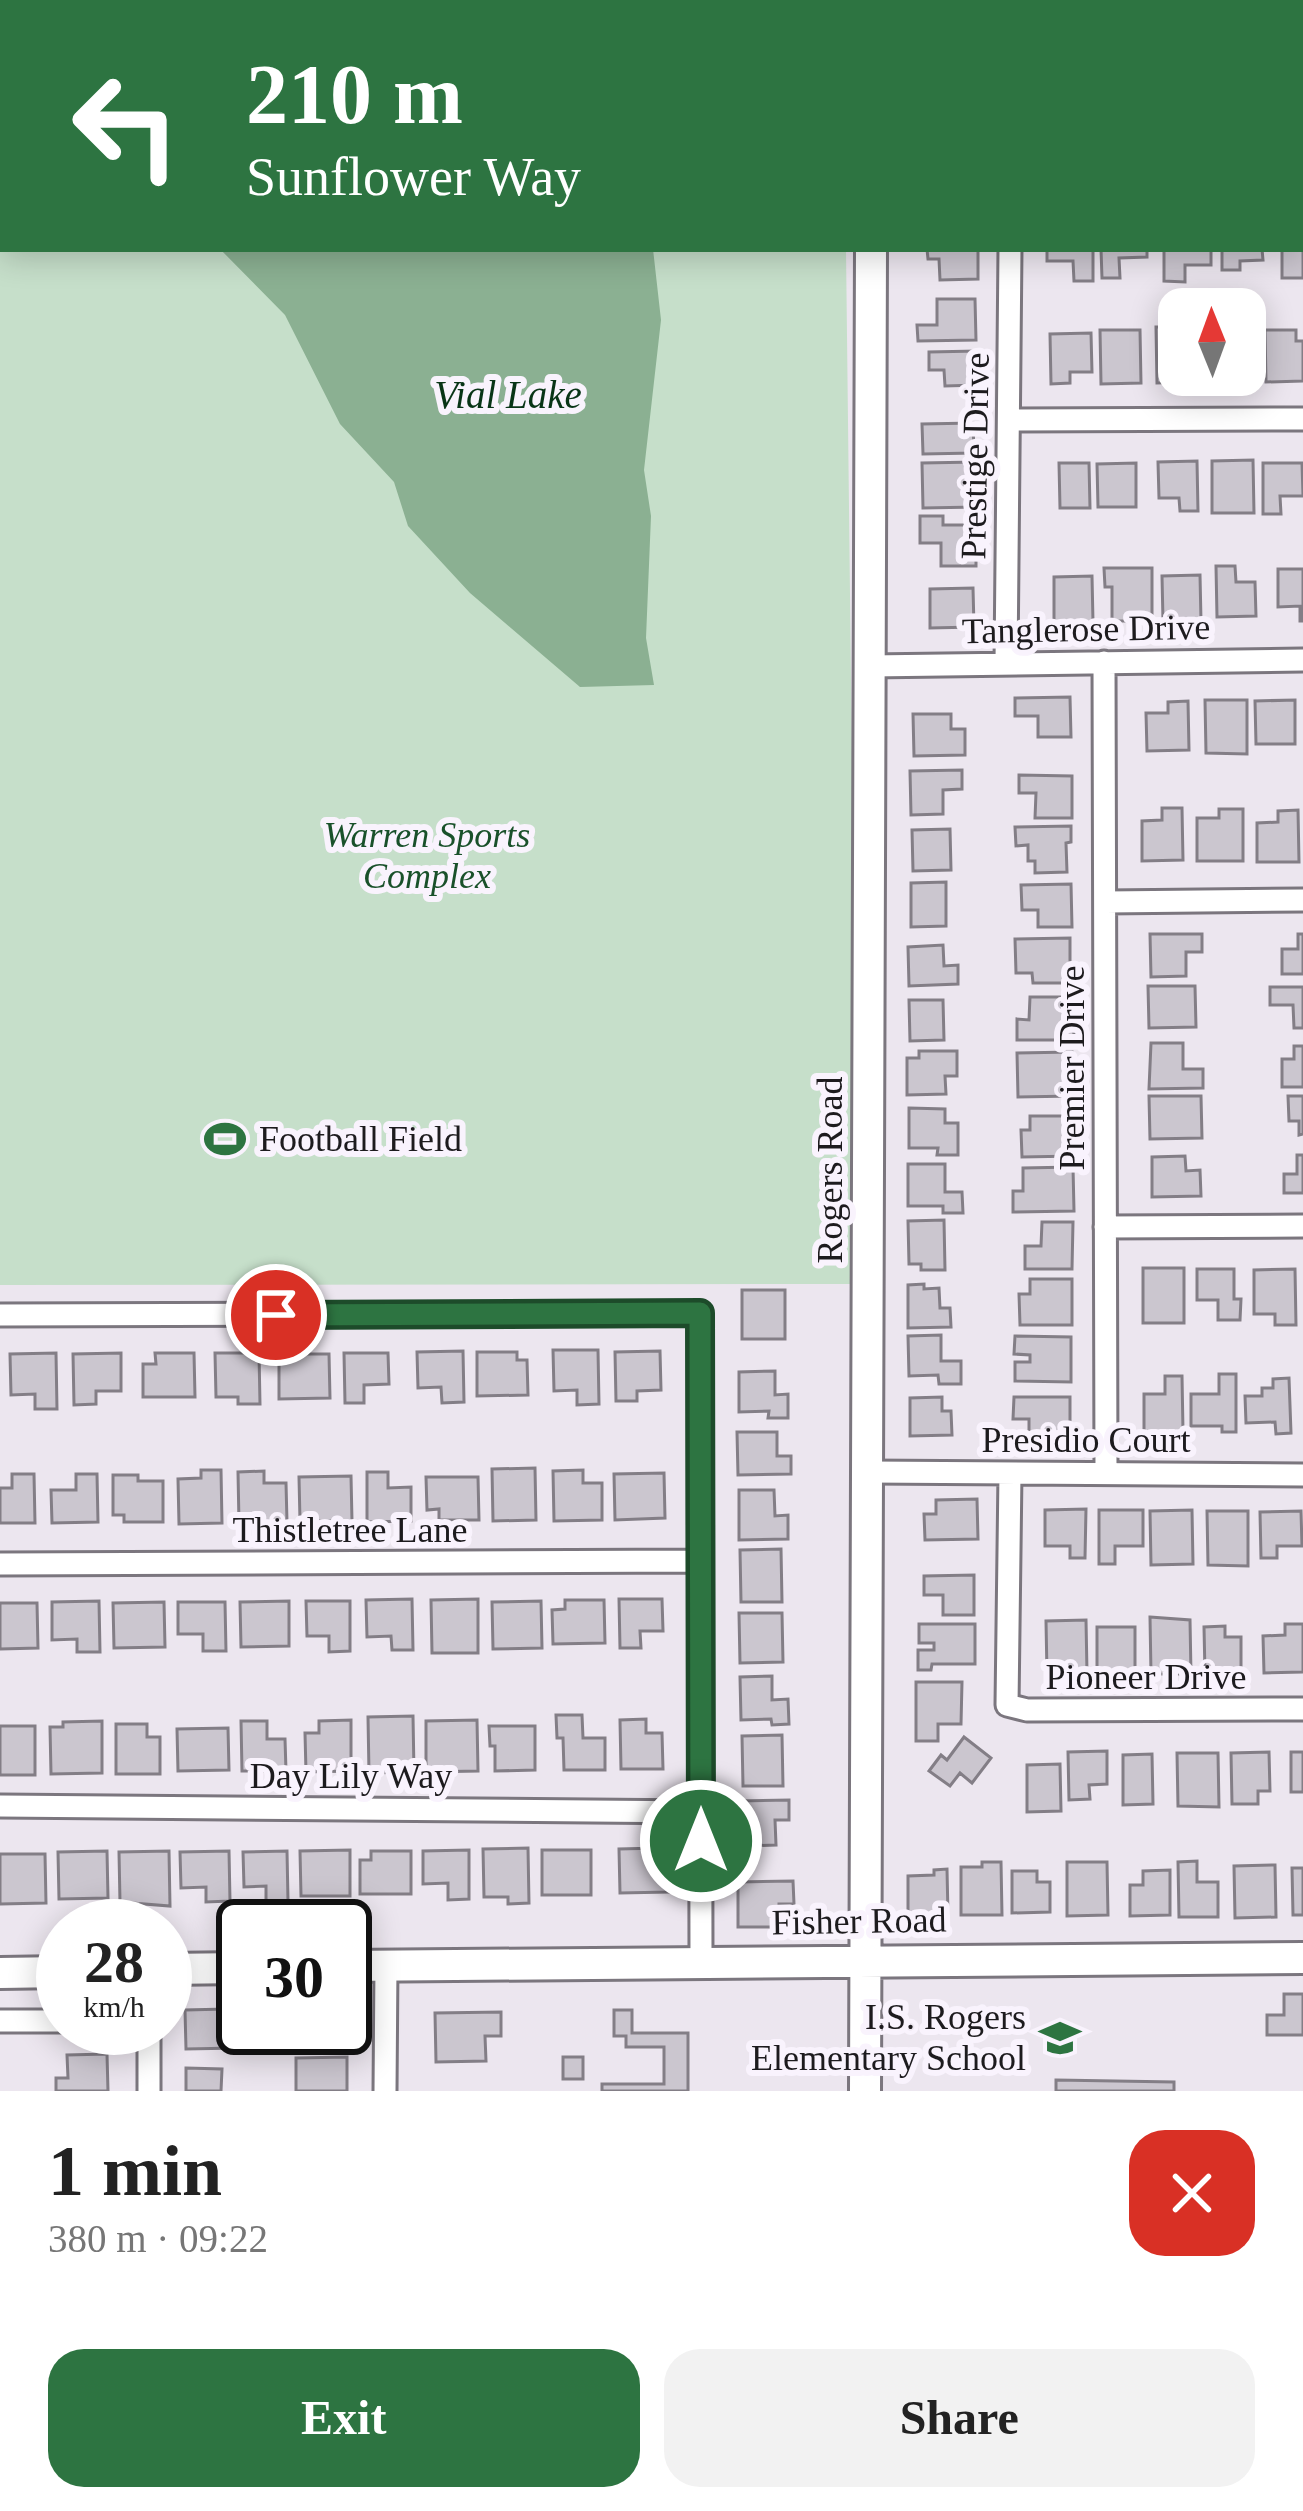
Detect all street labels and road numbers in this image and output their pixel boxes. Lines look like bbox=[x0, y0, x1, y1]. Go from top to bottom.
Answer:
street label: Prestige Drive bbox=[953, 352, 997, 560]
street label: Tanglerose Drive bbox=[961, 607, 1211, 651]
street label: Premier Drive bbox=[1052, 966, 1092, 1170]
street label: Rogers Road bbox=[810, 1077, 850, 1263]
street label: Presidio Court bbox=[981, 1420, 1191, 1460]
street label: Thistletree Lane bbox=[233, 1510, 467, 1550]
street label: Pioneer Drive bbox=[1046, 1657, 1246, 1697]
street label: Day Lily Way bbox=[250, 1756, 452, 1796]
street label: Fisher Road bbox=[771, 1899, 947, 1943]

